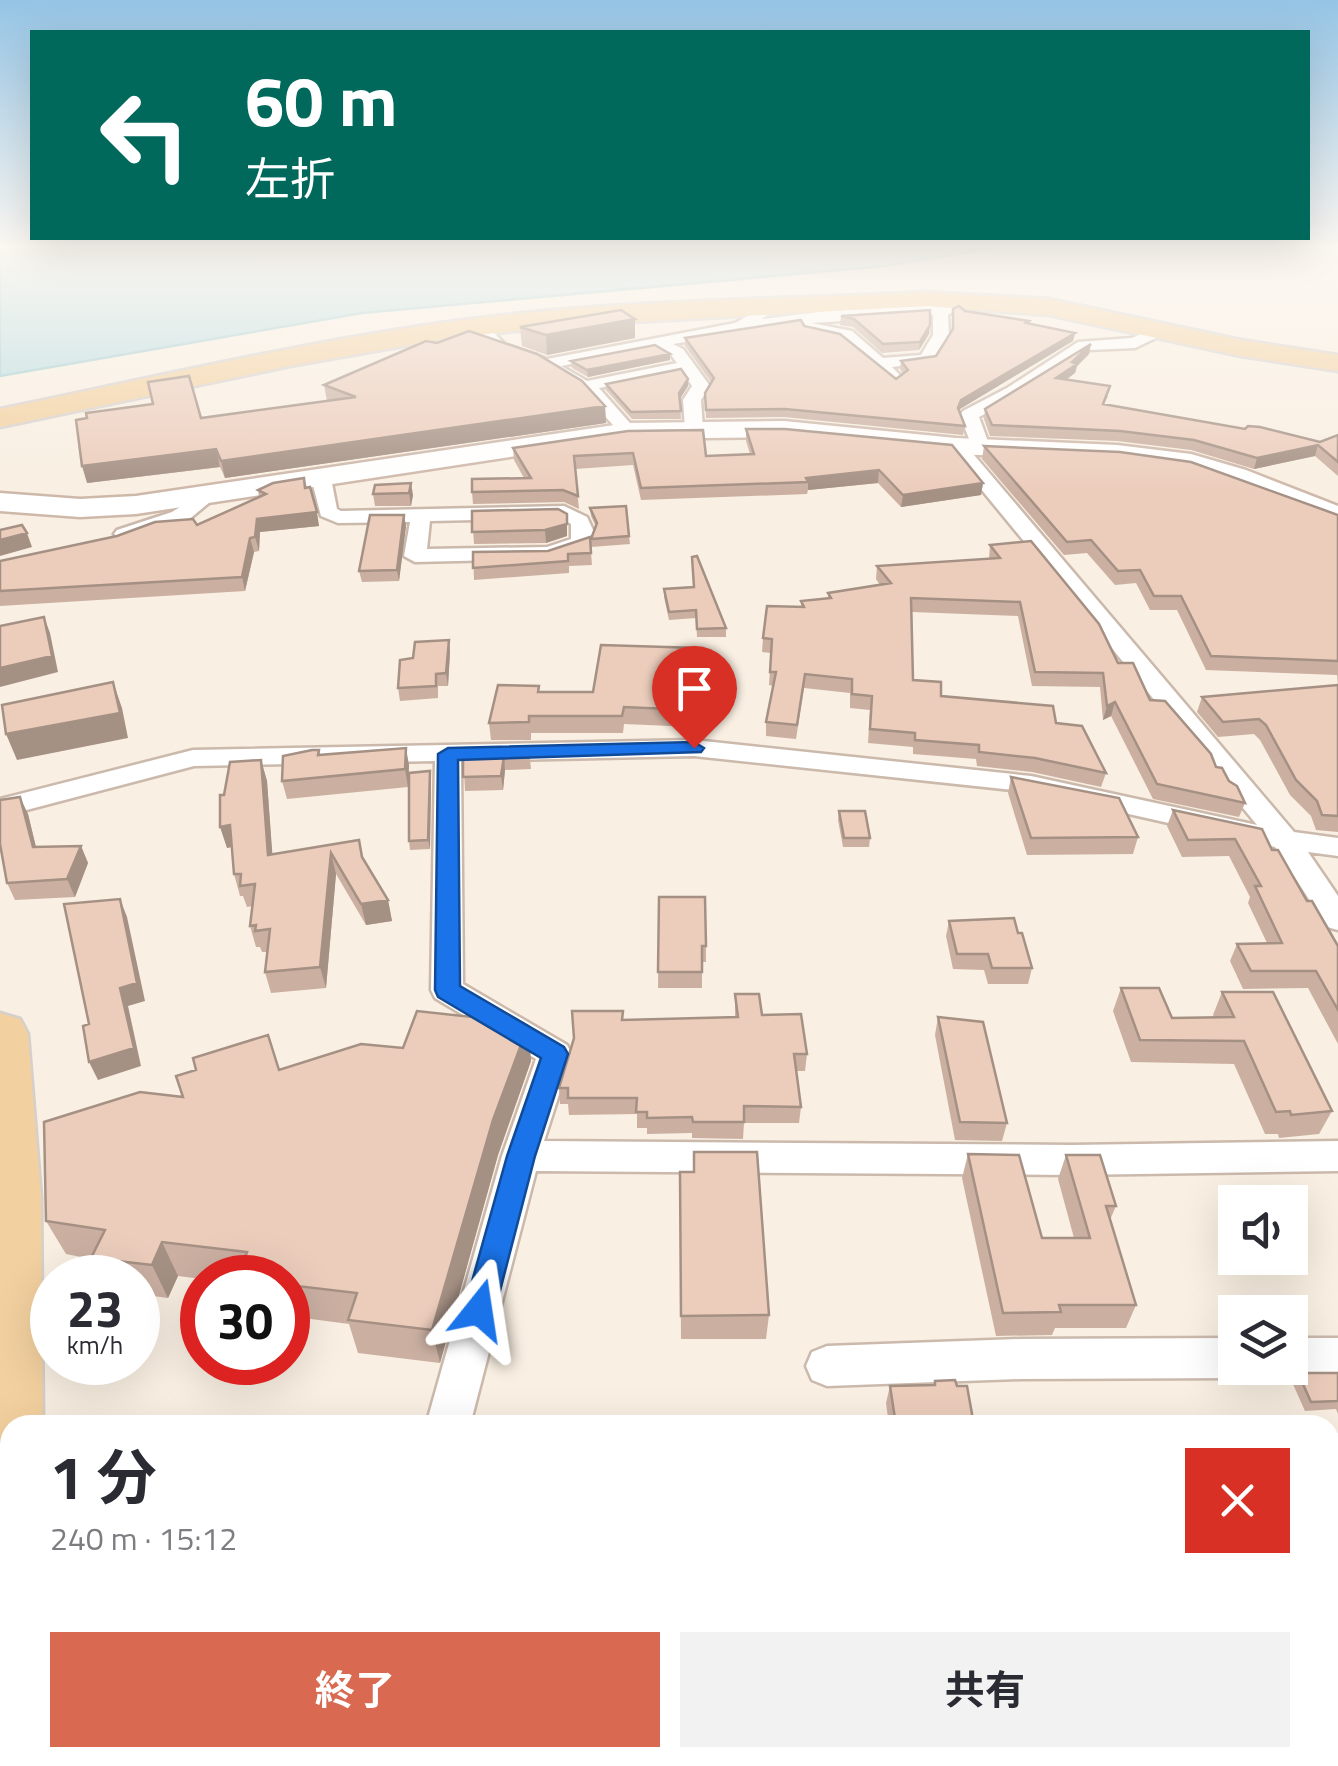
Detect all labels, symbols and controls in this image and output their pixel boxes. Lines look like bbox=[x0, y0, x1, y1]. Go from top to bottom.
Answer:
text: 60 m bbox=[245, 47, 398, 153]
icon: left bbox=[80, 70, 210, 200]
text: 左折 bbox=[245, 144, 335, 212]
pin bbox=[652, 646, 737, 749]
icon: arrive bbox=[667, 661, 722, 716]
map controls bbox=[1218, 1185, 1308, 1385]
button: sound bbox=[1218, 1185, 1308, 1275]
speed limit sign: 30 bbox=[180, 1255, 310, 1385]
position arrow bbox=[427, 1258, 531, 1362]
text: 23 bbox=[67, 1270, 123, 1346]
button: layers bbox=[1218, 1295, 1308, 1385]
text: km/h bbox=[67, 1326, 123, 1364]
text: 1 分 bbox=[50, 1431, 157, 1522]
button: close bbox=[1185, 1448, 1290, 1553]
text: 240 m · 15:12 bbox=[50, 1514, 237, 1562]
button: 終了 bbox=[50, 1632, 660, 1747]
button: 共有 bbox=[680, 1632, 1290, 1747]

